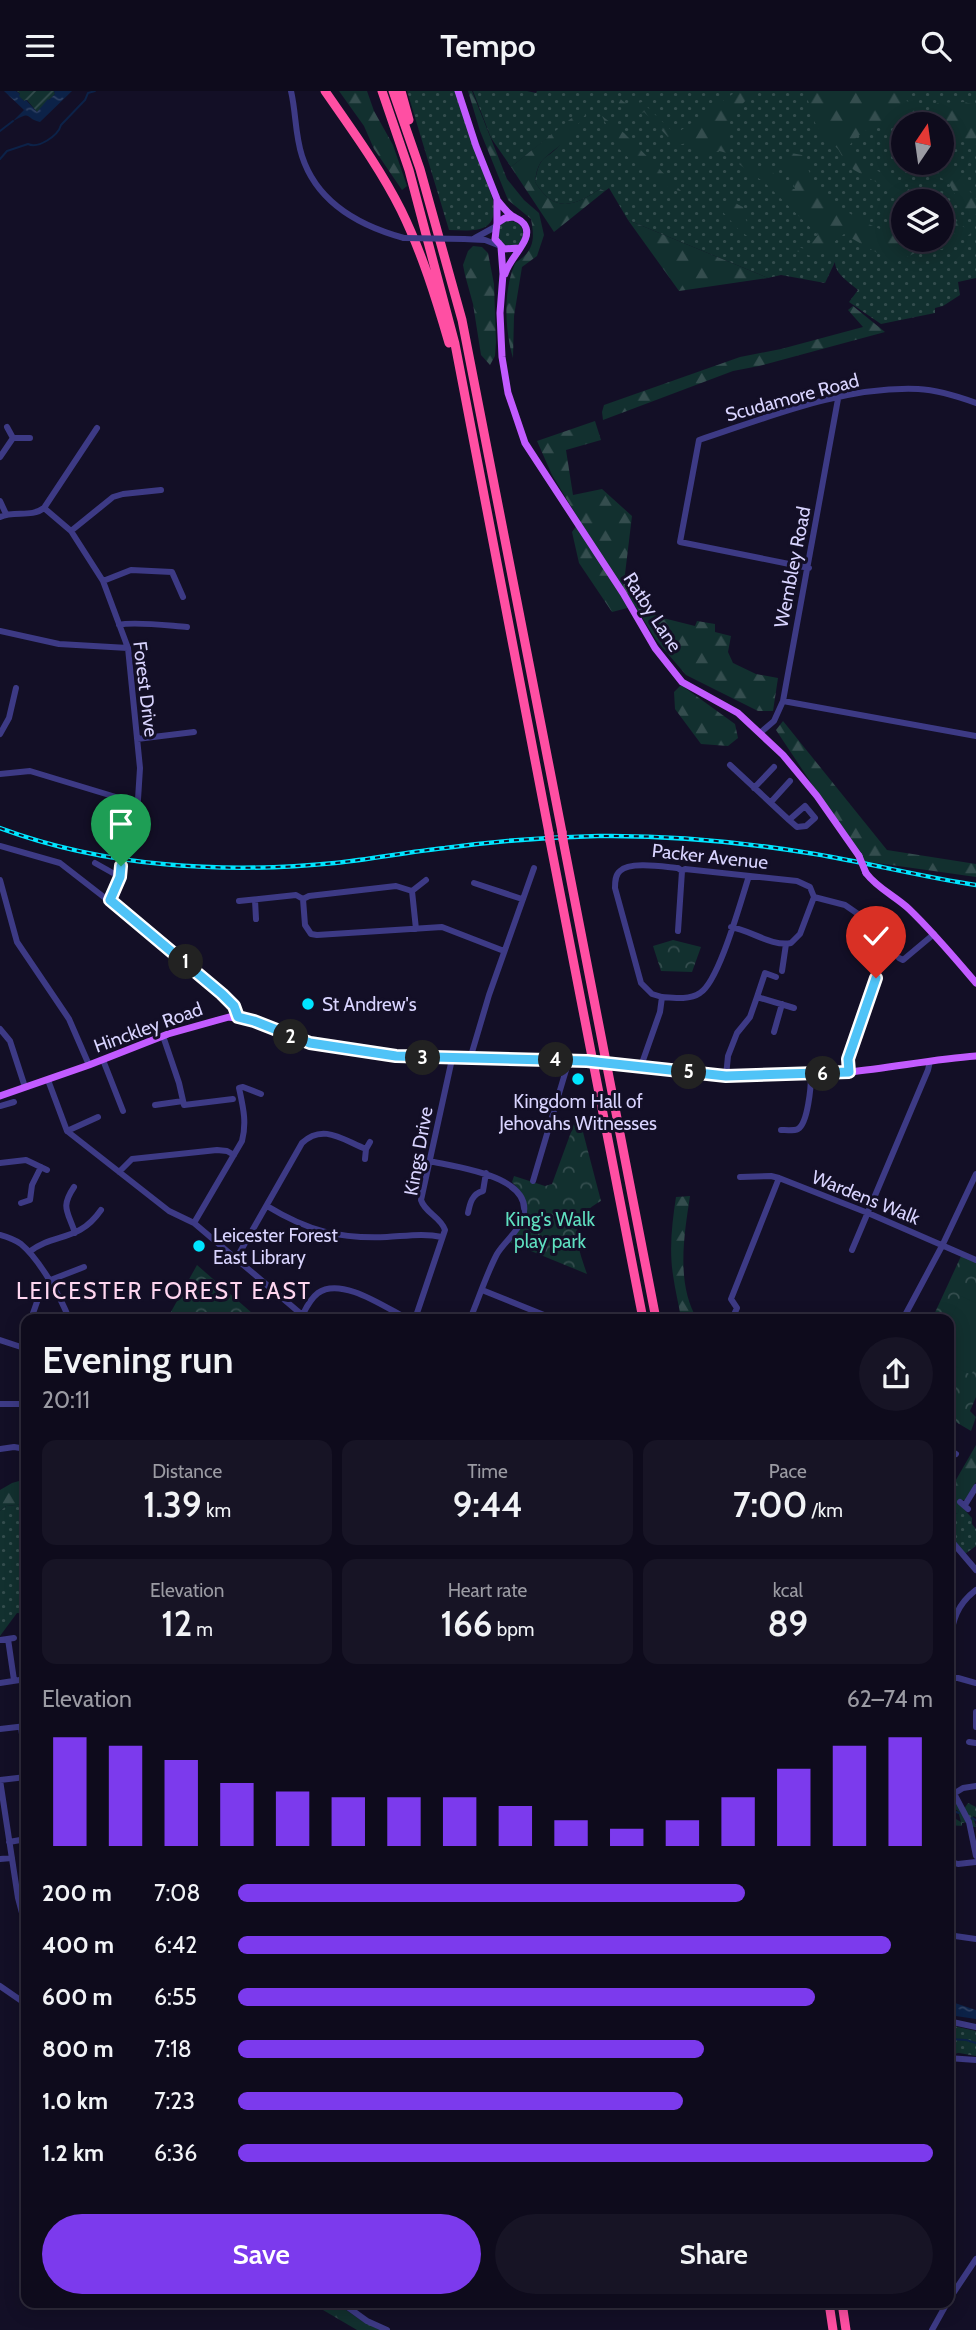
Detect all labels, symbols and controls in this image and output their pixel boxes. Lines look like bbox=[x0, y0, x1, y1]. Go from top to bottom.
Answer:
text: Tempo bbox=[440, 26, 536, 65]
icon: menu bbox=[21, 27, 59, 65]
icon: search bbox=[917, 27, 955, 65]
north arrow bbox=[891, 112, 954, 175]
map controls bbox=[891, 112, 954, 252]
button: layers bbox=[891, 189, 954, 252]
street label: Scudamore Road bbox=[723, 369, 861, 426]
street label: Wembley Road bbox=[769, 504, 816, 630]
street label: Ratby Lane bbox=[618, 568, 687, 656]
street label: Forest Drive bbox=[128, 640, 163, 738]
pin bbox=[91, 794, 151, 866]
icon: arrive bbox=[102, 805, 140, 843]
street label: Packer Avenue bbox=[651, 839, 769, 874]
pin bbox=[846, 906, 906, 978]
icon: check bbox=[857, 917, 895, 955]
pin: 1 bbox=[168, 945, 204, 979]
text: 1 bbox=[182, 950, 189, 973]
place label: St Andrew's bbox=[322, 993, 417, 1016]
marker: St Andrew's bbox=[300, 996, 316, 1012]
street label: Hinckley Road bbox=[91, 997, 206, 1058]
pin: 2 bbox=[274, 1019, 308, 1055]
text: 2 bbox=[285, 1025, 296, 1048]
pin: 3 bbox=[406, 1041, 440, 1075]
pin: 4 bbox=[538, 1042, 574, 1077]
text: 3 bbox=[417, 1046, 428, 1069]
text: 4 bbox=[550, 1048, 561, 1071]
pin: 5 bbox=[672, 1055, 706, 1089]
pin: 6 bbox=[806, 1056, 840, 1091]
text: 5 bbox=[683, 1060, 694, 1083]
text: 6 bbox=[817, 1062, 828, 1085]
marker: Kingdom Hall of Jehovahs Witnesses bbox=[570, 1071, 586, 1087]
place label: Kingdom Hall of Jehovahs Witnesses bbox=[498, 1090, 657, 1135]
street label: Kings Drive bbox=[399, 1104, 438, 1197]
street label: Wardens Walk bbox=[808, 1165, 924, 1230]
park label: King's Walk play park bbox=[505, 1208, 595, 1253]
place label: Leicester Forest East Library bbox=[213, 1224, 338, 1269]
marker: Leicester Forest East Library bbox=[191, 1238, 207, 1254]
district label: LEICESTER FOREST EAST bbox=[16, 1277, 312, 1305]
text: Evening run bbox=[42, 1336, 234, 1383]
button: share bbox=[859, 1337, 933, 1411]
text: 20:11 bbox=[42, 1386, 90, 1414]
text: Distance bbox=[152, 1460, 222, 1483]
text: Time bbox=[467, 1460, 508, 1483]
text: Pace bbox=[769, 1460, 807, 1483]
text: 1.39 bbox=[143, 1483, 202, 1526]
text: 9:44 bbox=[453, 1483, 522, 1526]
text: 7:00 bbox=[733, 1483, 807, 1526]
text: km bbox=[202, 1499, 231, 1522]
text: /km bbox=[807, 1499, 843, 1522]
text: Elevation bbox=[150, 1579, 224, 1602]
text: Heart rate bbox=[448, 1579, 527, 1602]
text: kcal bbox=[773, 1579, 803, 1602]
text: 12 bbox=[161, 1602, 192, 1645]
text: 166 bbox=[441, 1602, 492, 1645]
text: 89 bbox=[767, 1602, 808, 1645]
text: m bbox=[192, 1618, 213, 1641]
text: bpm bbox=[492, 1618, 534, 1641]
text: Elevation bbox=[42, 1685, 132, 1713]
text: 62–74 m bbox=[847, 1685, 933, 1713]
text: 200 m bbox=[42, 1879, 112, 1907]
text: 7:08 bbox=[154, 1879, 200, 1907]
text: 400 m bbox=[42, 1931, 114, 1959]
text: 6:42 bbox=[154, 1931, 197, 1959]
text: 600 m bbox=[42, 1983, 113, 2011]
text: 6:55 bbox=[154, 1983, 197, 2011]
text: 800 m bbox=[42, 2035, 114, 2063]
text: 7:18 bbox=[154, 2035, 192, 2063]
text: 1.0 km bbox=[42, 2087, 108, 2115]
text: 7:23 bbox=[154, 2087, 195, 2115]
text: 1.2 km bbox=[42, 2139, 104, 2167]
text: 6:36 bbox=[154, 2139, 197, 2167]
button: Save bbox=[42, 2214, 481, 2294]
button: Share bbox=[495, 2214, 933, 2294]

